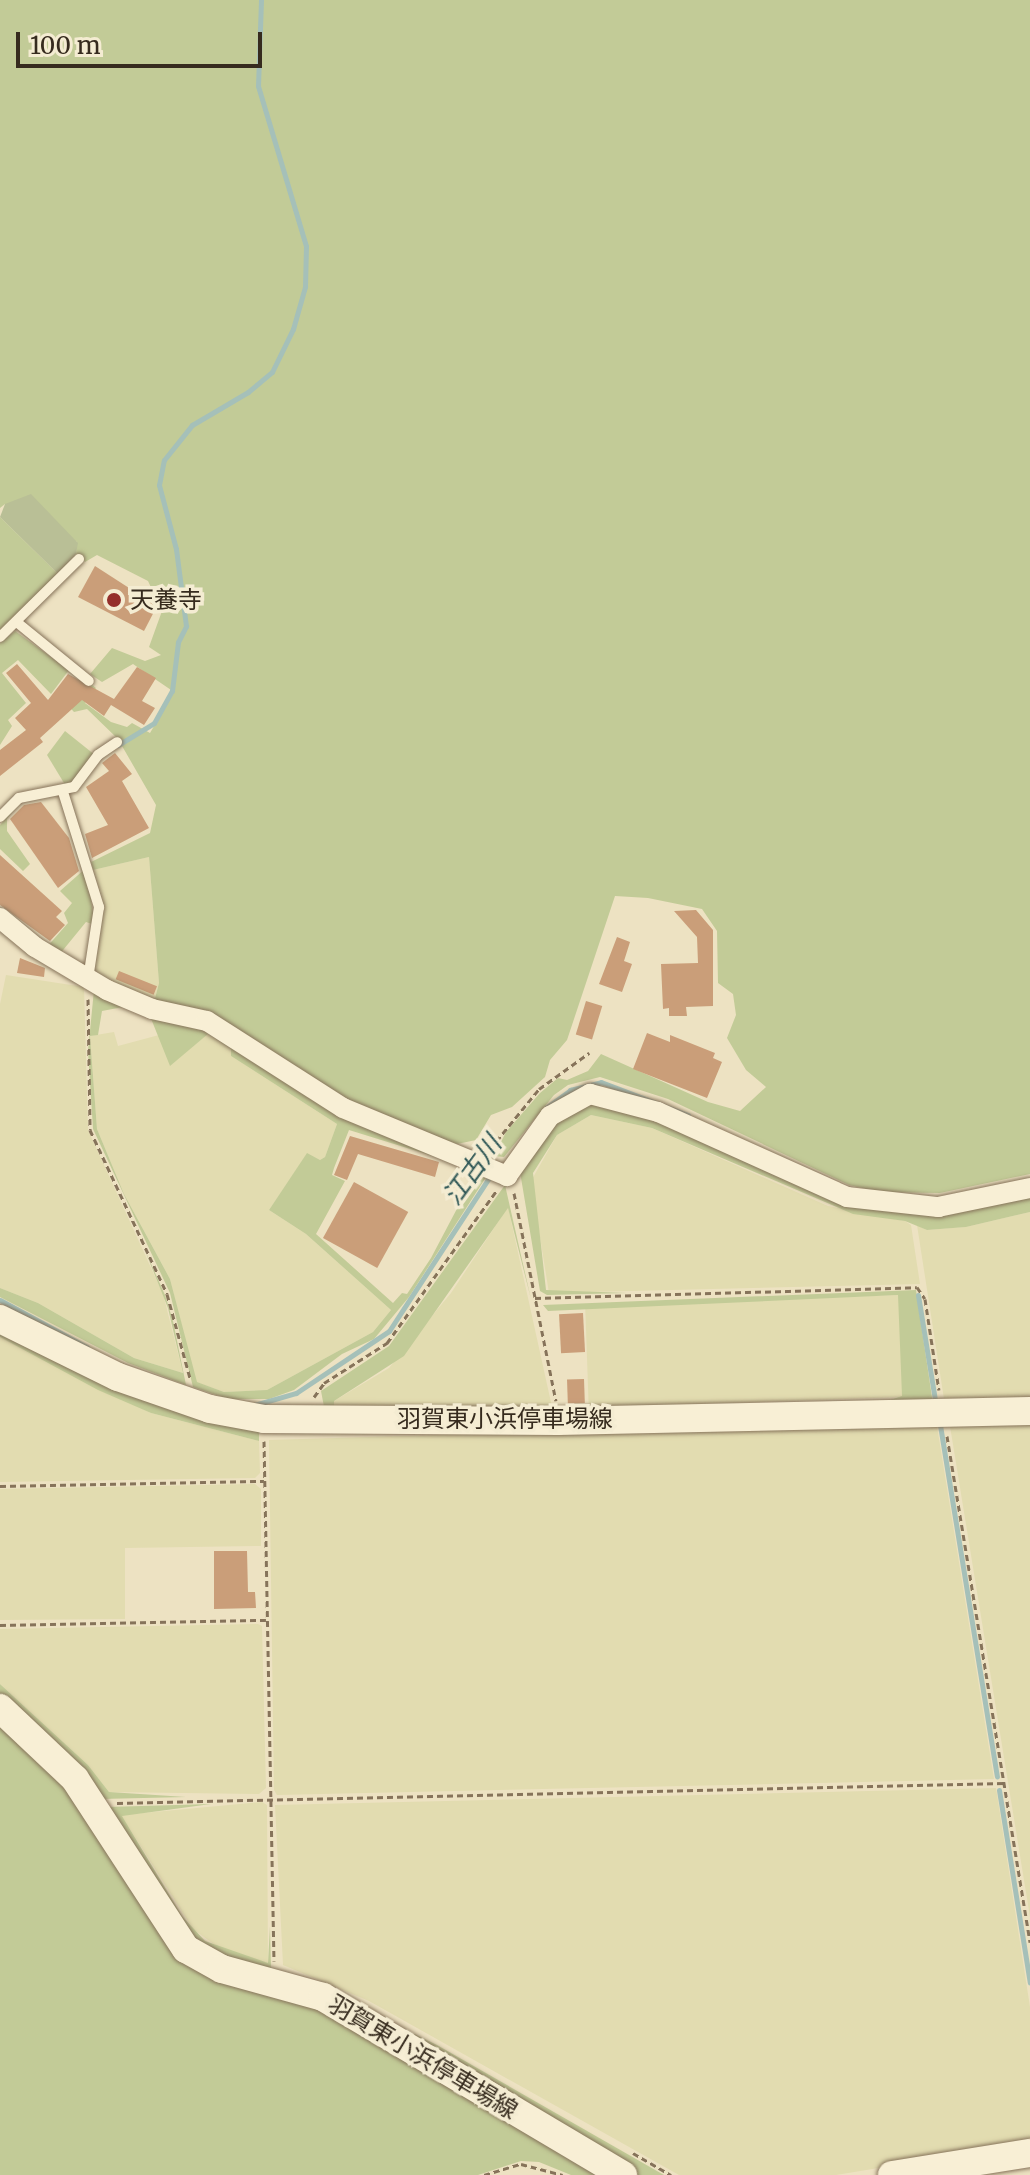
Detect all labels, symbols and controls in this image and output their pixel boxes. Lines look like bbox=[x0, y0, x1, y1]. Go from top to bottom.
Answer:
scale bar bbox=[20, 16, 266, 66]
text: 100 m bbox=[30, 30, 100, 61]
place label: 天養寺 bbox=[130, 586, 202, 614]
marker: 天養寺 bbox=[105, 591, 123, 609]
water label: 江古川 bbox=[436, 1129, 508, 1211]
street label: 羽賀東小浜停車場線 bbox=[397, 1405, 613, 1433]
street label: 羽賀東小浜停車場線 bbox=[323, 1989, 523, 2125]

